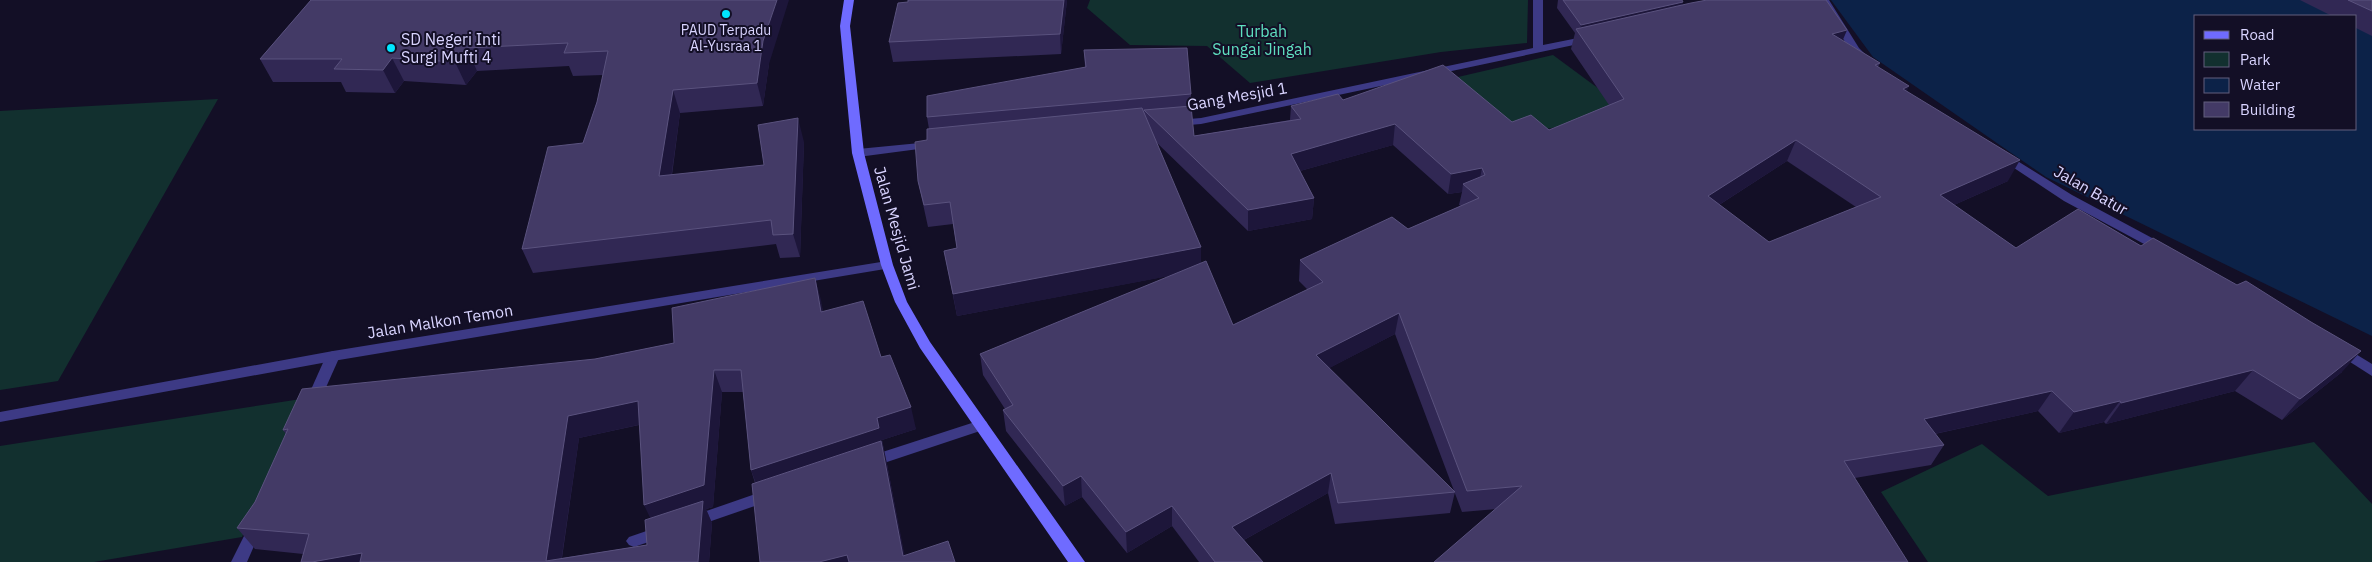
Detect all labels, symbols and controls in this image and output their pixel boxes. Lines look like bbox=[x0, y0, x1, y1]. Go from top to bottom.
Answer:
marker: PAUD Terpadu Al-Yusraa 1 bbox=[720, 8, 732, 20]
legend bbox=[2194, 15, 2357, 130]
place label: PAUD Terpadu Al-Yusraa 1 bbox=[681, 21, 771, 55]
park label: Turbah Sungai Jingah bbox=[1212, 21, 1312, 59]
text: Road bbox=[2240, 25, 2275, 44]
place label: SD Negeri Inti Surgi Mufti 4 bbox=[401, 29, 501, 67]
marker: SD Negeri Inti Surgi Mufti 4 bbox=[385, 42, 397, 54]
text: Park bbox=[2240, 50, 2270, 69]
text: Water bbox=[2240, 75, 2281, 94]
street label: Gang Mesjid 1 bbox=[1185, 77, 1289, 115]
text: Building bbox=[2240, 100, 2295, 119]
street label: Jalan Batur bbox=[2050, 161, 2132, 219]
street label: Jalan Mesjid Jami bbox=[870, 164, 924, 292]
street label: Jalan Malkon Temon bbox=[366, 300, 514, 342]

